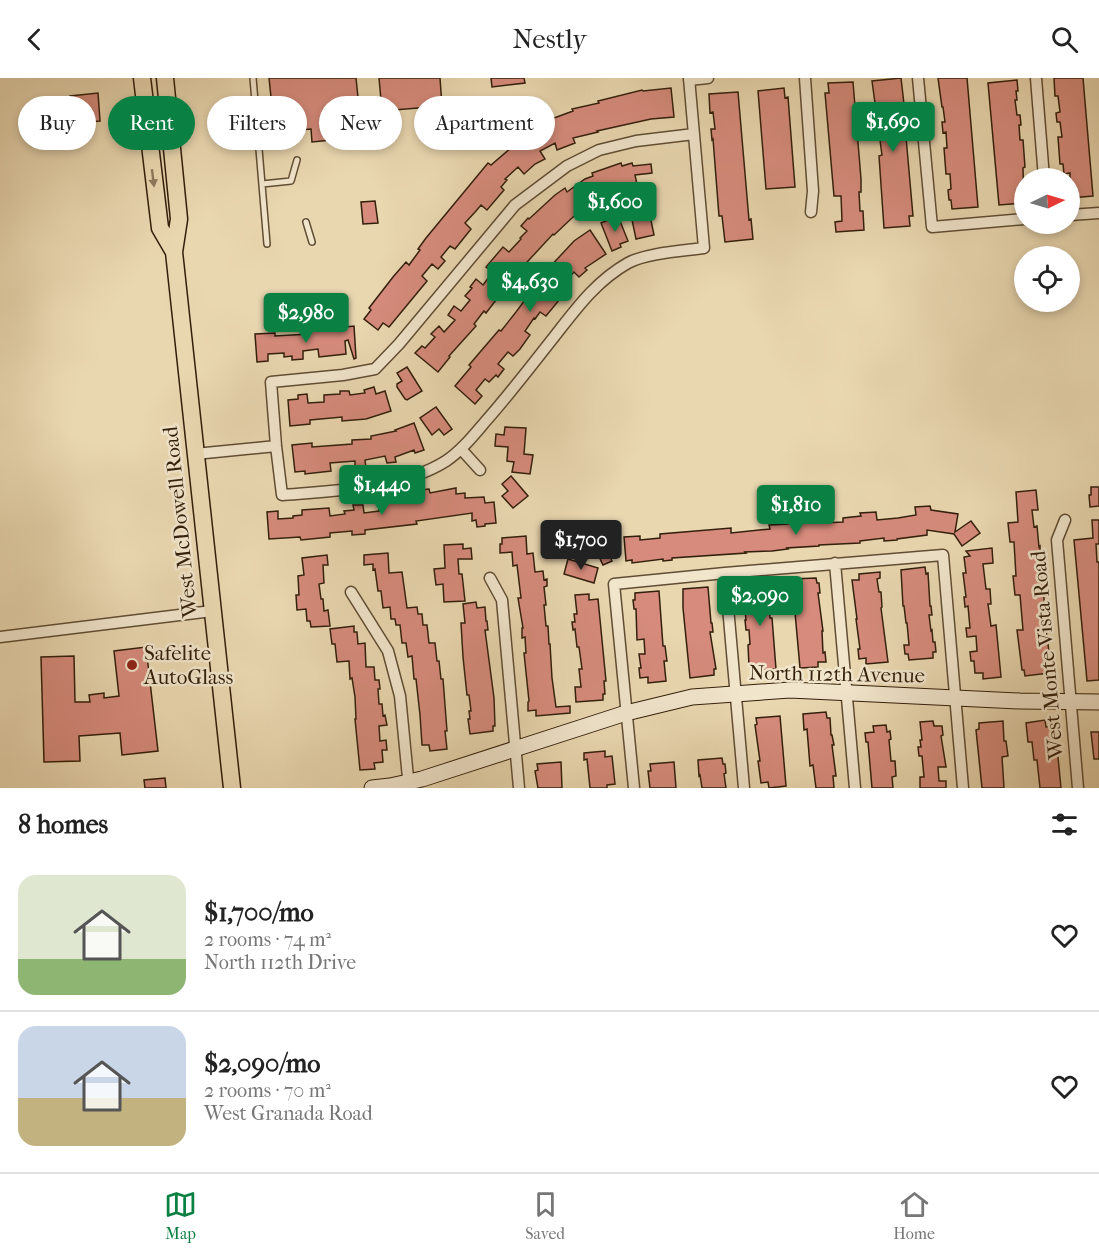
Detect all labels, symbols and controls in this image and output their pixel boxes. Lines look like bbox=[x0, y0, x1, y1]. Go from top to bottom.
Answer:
icon: back bbox=[18, 23, 51, 56]
text: Nestly bbox=[512, 23, 587, 55]
icon: search bbox=[1048, 23, 1081, 56]
chip: Buy bbox=[18, 96, 96, 150]
chip: Rent bbox=[108, 96, 195, 150]
chip: Filters bbox=[207, 96, 307, 150]
chip: New bbox=[319, 96, 402, 150]
chip: Apartment bbox=[414, 96, 555, 150]
pin: $1,690 bbox=[844, 102, 942, 153]
text: $1,690 bbox=[866, 110, 920, 133]
one-way arrow bbox=[149, 168, 158, 187]
north arrow bbox=[1014, 168, 1080, 234]
map controls bbox=[1014, 168, 1080, 312]
pin: $1,600 bbox=[566, 182, 664, 233]
text: $1,600 bbox=[587, 190, 643, 213]
button: locate bbox=[1014, 246, 1080, 312]
pin: $4,630 bbox=[481, 262, 579, 313]
text: $4,630 bbox=[501, 270, 559, 293]
pin: $2,980 bbox=[257, 293, 355, 344]
text: $2,980 bbox=[278, 301, 334, 324]
street label: West McDowell Road bbox=[158, 425, 202, 620]
pin: $1,440 bbox=[333, 465, 431, 516]
text: $1,440 bbox=[353, 473, 411, 496]
pin: $1,810 bbox=[747, 485, 845, 536]
text: $1,810 bbox=[771, 493, 821, 516]
pin: $1,700 bbox=[532, 520, 630, 571]
text: $1,700 bbox=[555, 528, 607, 551]
street label: West Monte Vista Road bbox=[1026, 549, 1068, 761]
pin: $2,090 bbox=[711, 576, 809, 627]
text: $2,090 bbox=[731, 584, 789, 607]
place label: Safelite AutoGlass bbox=[143, 641, 234, 689]
marker: Safelite AutoGlass bbox=[125, 658, 139, 672]
street label: North 112th Avenue bbox=[749, 660, 925, 688]
icon: filters bbox=[1048, 808, 1081, 841]
text: 8 homes bbox=[18, 809, 108, 840]
text: $1,700/mo bbox=[204, 897, 314, 928]
icon: home bbox=[66, 899, 138, 971]
icon: heart bbox=[1048, 919, 1081, 952]
text: 2 rooms · 74 m² bbox=[204, 928, 331, 951]
text: North 112th Drive bbox=[204, 951, 356, 974]
text: $2,090/mo bbox=[204, 1048, 320, 1079]
icon: home bbox=[66, 1050, 138, 1122]
icon: heart bbox=[1048, 1070, 1081, 1103]
text: 2 rooms · 70 m² bbox=[204, 1079, 331, 1102]
text: West Granada Road bbox=[204, 1102, 373, 1125]
tab: Map bbox=[164, 1188, 197, 1243]
tab: Saved bbox=[525, 1188, 565, 1243]
tab: Home bbox=[893, 1188, 935, 1243]

